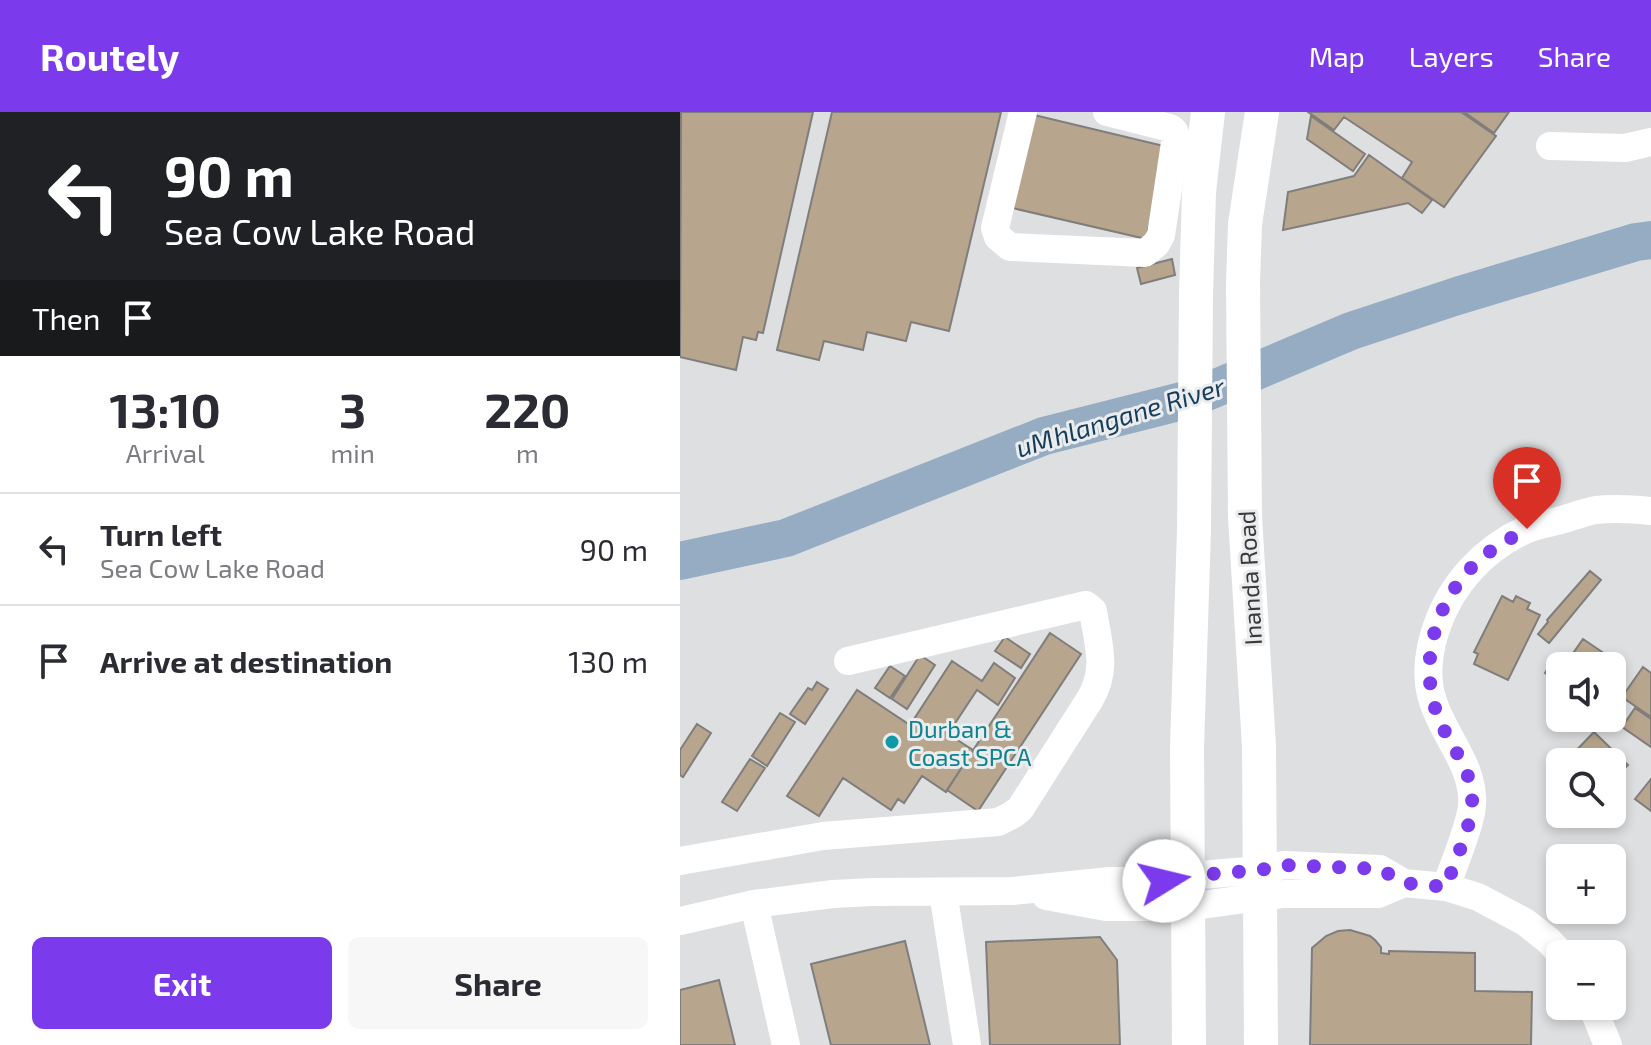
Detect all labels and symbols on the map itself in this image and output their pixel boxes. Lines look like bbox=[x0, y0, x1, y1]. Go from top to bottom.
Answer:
water label: uMhlangane River bbox=[1012, 369, 1229, 462]
pin bbox=[1493, 447, 1561, 529]
street label: Inanda Road bbox=[1231, 510, 1267, 646]
place label: Durban & Coast SPCA bbox=[908, 714, 1031, 771]
marker: Durban & Coast SPCA bbox=[883, 733, 901, 751]
position arrow bbox=[1122, 839, 1206, 923]

